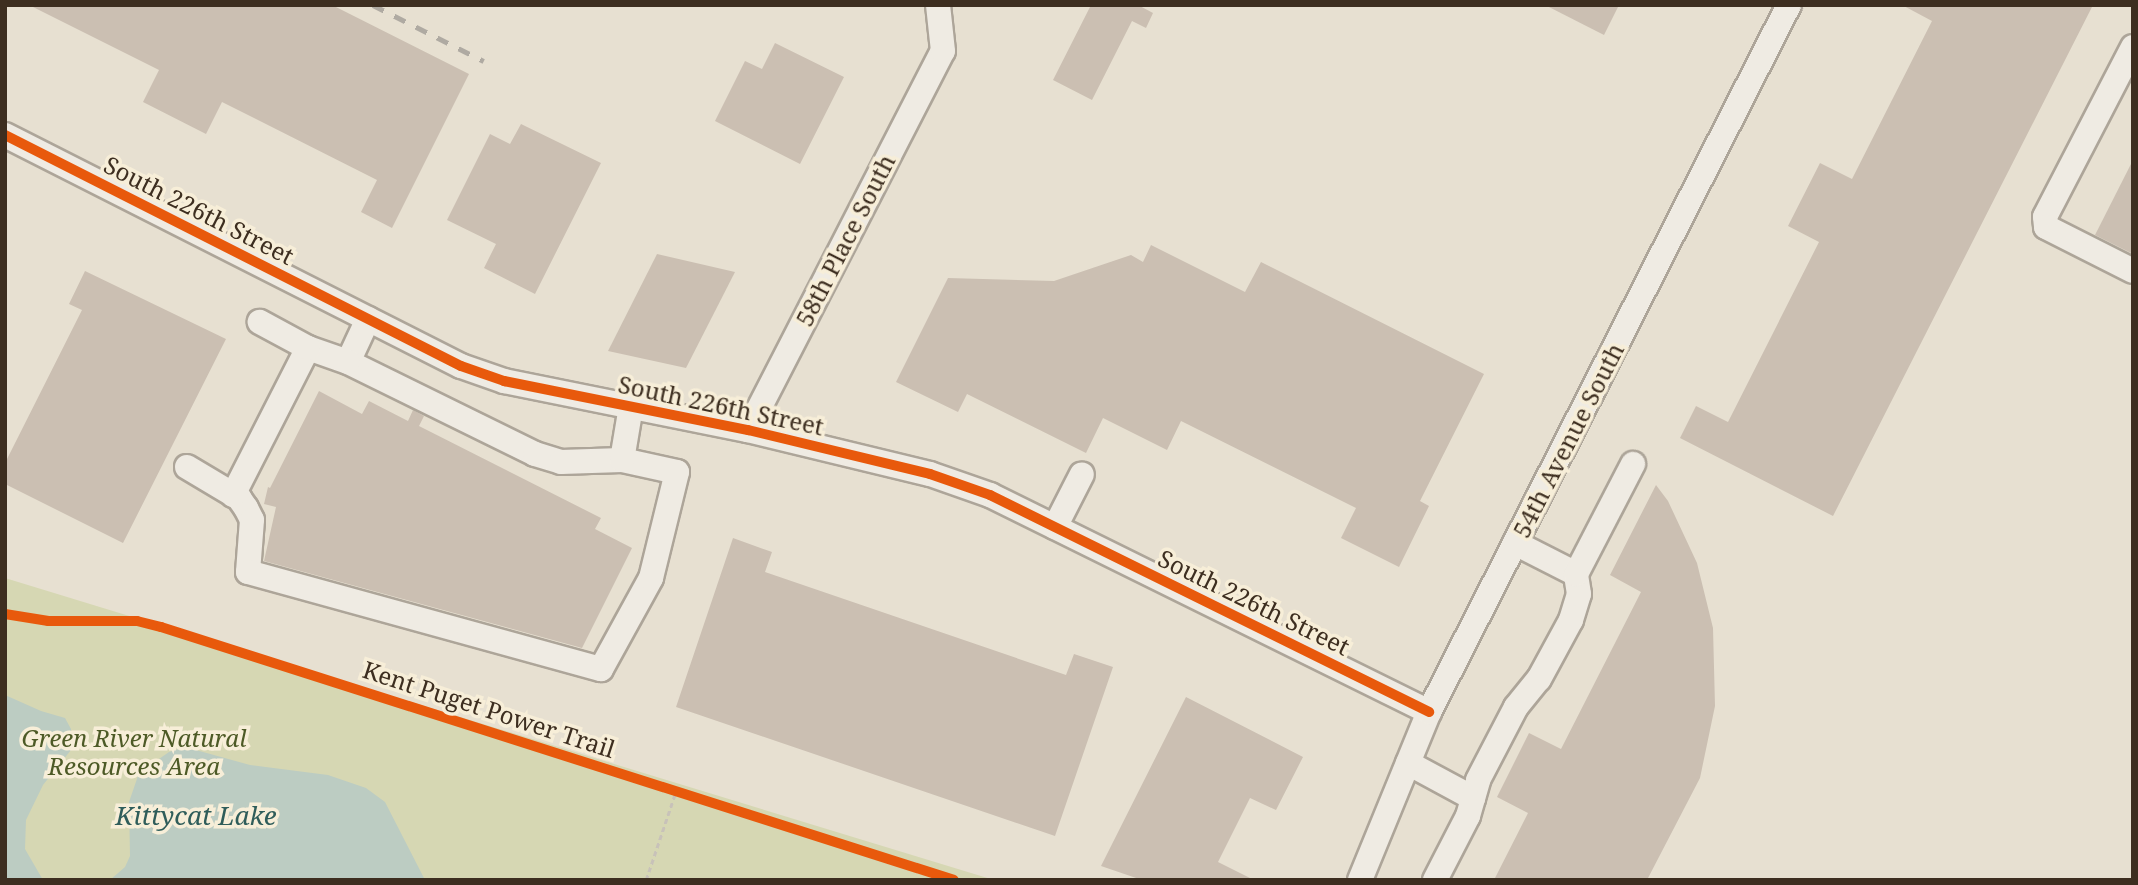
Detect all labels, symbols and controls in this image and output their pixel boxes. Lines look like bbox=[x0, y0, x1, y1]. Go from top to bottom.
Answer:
street label: 58th Place South bbox=[789, 149, 901, 331]
street label: South 226th Street bbox=[99, 150, 299, 270]
street label: 54th Avenue South bbox=[1506, 338, 1630, 542]
street label: South 226th Street bbox=[616, 369, 826, 441]
street label: South 226th Street bbox=[1154, 543, 1354, 661]
street label: Kent Puget Power Trail bbox=[359, 655, 619, 763]
park label: Green River Natural Resources Area bbox=[22, 724, 246, 780]
water label: Kittycat Lake bbox=[115, 800, 277, 832]

